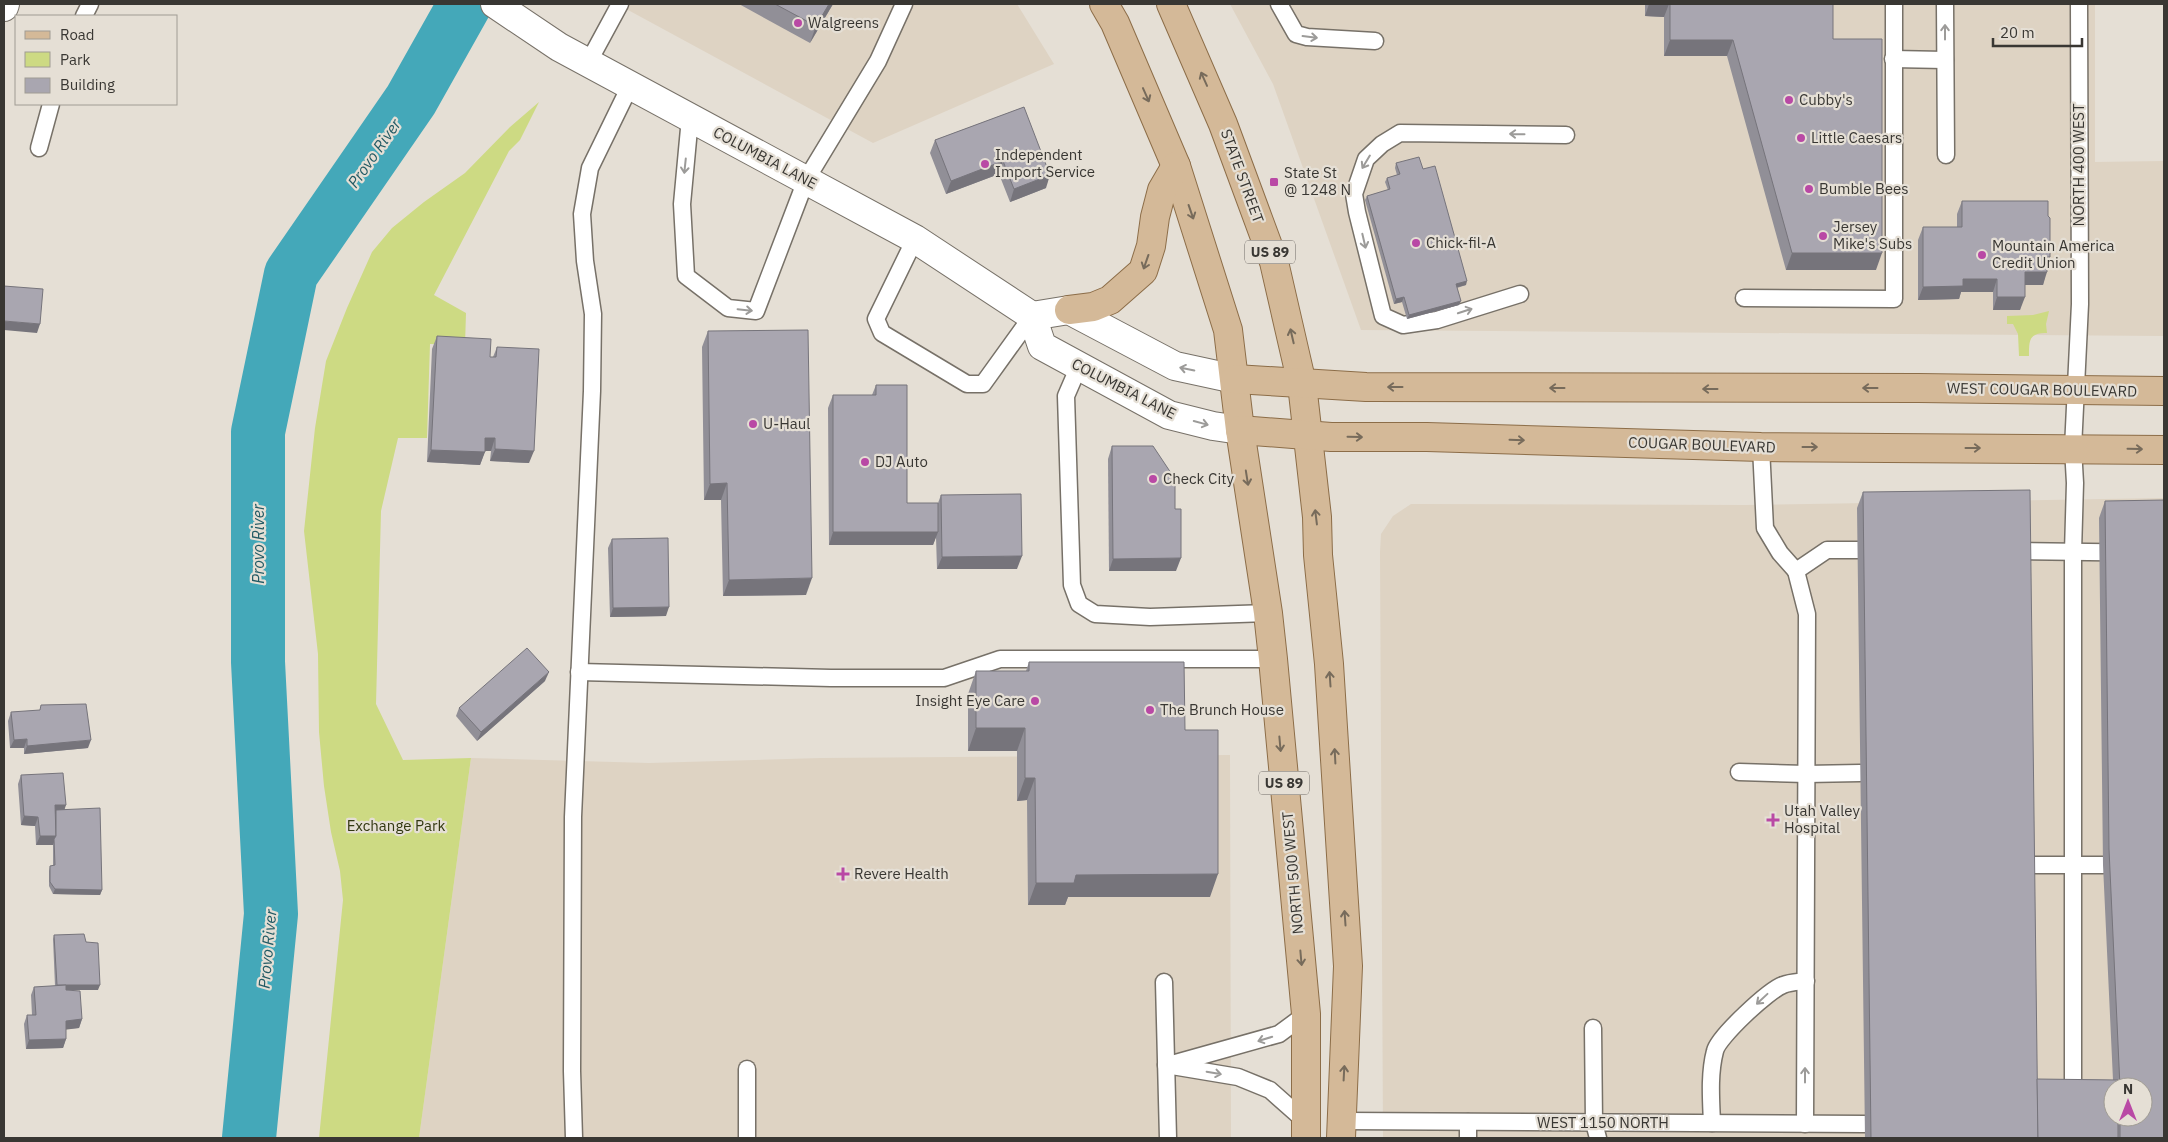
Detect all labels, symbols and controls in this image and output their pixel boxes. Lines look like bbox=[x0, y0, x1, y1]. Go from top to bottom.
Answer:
place label: Walgreens bbox=[808, 13, 879, 32]
legend bbox=[15, 15, 178, 105]
scale bar bbox=[1993, 15, 2082, 47]
marker: Walgreens bbox=[792, 17, 804, 29]
text: 20 m bbox=[2000, 23, 2035, 42]
one-way arrow bbox=[1940, 24, 1950, 40]
text: Road bbox=[60, 25, 95, 44]
one-way arrow bbox=[1301, 32, 1317, 42]
text: Park bbox=[60, 50, 90, 69]
one-way arrow bbox=[1198, 72, 1208, 87]
text: Building bbox=[60, 75, 115, 94]
one-way arrow bbox=[1142, 87, 1152, 102]
place label: Cubby's bbox=[1799, 90, 1853, 109]
marker: Cubby's bbox=[1783, 94, 1795, 106]
street label: NORTH 400 WEST bbox=[2069, 103, 2088, 226]
water label: Provo River bbox=[343, 114, 406, 191]
street label: COLUMBIA LANE bbox=[710, 122, 820, 193]
street label: STATE STREET bbox=[1217, 126, 1268, 226]
place label: Little Caesars bbox=[1811, 128, 1902, 147]
one-way arrow bbox=[1509, 129, 1526, 139]
marker: Little Caesars bbox=[1795, 132, 1807, 144]
place label: Independent Import Service bbox=[995, 145, 1095, 181]
one-way arrow bbox=[1361, 154, 1371, 169]
one-way arrow bbox=[681, 158, 690, 174]
marker: Independent Import Service bbox=[979, 158, 991, 170]
place label: State St @ 1248 N bbox=[1284, 163, 1351, 199]
marker: State St @ 1248 N bbox=[1268, 176, 1280, 188]
place label: Bumble Bees bbox=[1819, 179, 1909, 198]
marker: Bumble Bees bbox=[1803, 183, 1815, 195]
one-way arrow bbox=[1187, 204, 1196, 220]
place label: Jersey Mike's Subs bbox=[1833, 217, 1912, 253]
marker: Jersey Mike's Subs bbox=[1817, 230, 1829, 242]
one-way arrow bbox=[1360, 233, 1369, 249]
place label: Chick-fil-A bbox=[1426, 233, 1496, 252]
place label: Mountain America Credit Union bbox=[1992, 236, 2114, 272]
marker: Chick-fil-A bbox=[1410, 237, 1422, 249]
road number: US 89 bbox=[1245, 240, 1295, 264]
marker: Mountain America Credit Union bbox=[1976, 249, 1988, 261]
one-way arrow bbox=[1141, 253, 1150, 269]
one-way arrow bbox=[737, 305, 753, 315]
one-way arrow bbox=[1457, 306, 1473, 316]
one-way arrow bbox=[1287, 329, 1296, 345]
street label: COLUMBIA LANE bbox=[1069, 354, 1180, 423]
one-way arrow bbox=[1179, 363, 1195, 373]
street label: WEST COUGAR BOULEVARD bbox=[1947, 378, 2137, 401]
one-way arrow bbox=[1387, 382, 1404, 392]
one-way arrow bbox=[1550, 383, 1566, 393]
one-way arrow bbox=[1862, 383, 1878, 393]
one-way arrow bbox=[1703, 384, 1719, 394]
place label: U-Haul bbox=[763, 414, 810, 433]
marker: U-Haul bbox=[747, 418, 759, 430]
one-way arrow bbox=[1193, 419, 1209, 429]
one-way arrow bbox=[1346, 432, 1362, 442]
street label: COUGAR BOULEVARD bbox=[1628, 432, 1776, 457]
one-way arrow bbox=[1509, 435, 1525, 444]
one-way arrow bbox=[1802, 442, 1818, 452]
one-way arrow bbox=[1964, 443, 1980, 453]
one-way arrow bbox=[2127, 445, 2143, 454]
place label: DJ Auto bbox=[875, 452, 928, 471]
marker: DJ Auto bbox=[859, 456, 871, 468]
place label: Check City bbox=[1163, 469, 1234, 488]
one-way arrow bbox=[1243, 470, 1253, 486]
marker: Check City bbox=[1147, 473, 1159, 485]
water label: Provo River bbox=[248, 503, 268, 584]
one-way arrow bbox=[1311, 509, 1321, 525]
one-way arrow bbox=[1325, 671, 1335, 687]
place label: Insight Eye Care bbox=[915, 691, 1025, 710]
marker: Insight Eye Care bbox=[1029, 695, 1041, 707]
place label: The Brunch House bbox=[1160, 700, 1284, 719]
marker: The Brunch House bbox=[1144, 704, 1156, 716]
one-way arrow bbox=[1275, 736, 1285, 752]
one-way arrow bbox=[1331, 748, 1340, 764]
road number: US 89 bbox=[1259, 771, 1309, 794]
place label: Utah Valley Hospital bbox=[1784, 801, 1860, 837]
street label: NORTH 500 WEST bbox=[1278, 811, 1307, 935]
marker: Utah Valley Hospital bbox=[1766, 813, 1780, 827]
park label: Exchange Park bbox=[347, 816, 445, 835]
place label: Revere Health bbox=[854, 864, 949, 883]
marker: Revere Health bbox=[836, 867, 850, 881]
water label: Provo River bbox=[254, 907, 281, 989]
one-way arrow bbox=[1340, 910, 1350, 926]
one-way arrow bbox=[1296, 950, 1305, 966]
one-way arrow bbox=[1755, 993, 1768, 1005]
one-way arrow bbox=[1257, 1034, 1273, 1044]
one-way arrow bbox=[1340, 1065, 1349, 1081]
one-way arrow bbox=[1800, 1067, 1810, 1084]
one-way arrow bbox=[1206, 1069, 1222, 1079]
north arrow bbox=[2103, 1077, 2153, 1127]
text: N bbox=[2123, 1080, 2133, 1098]
street label: WEST 1150 NORTH bbox=[1537, 1113, 1669, 1132]

